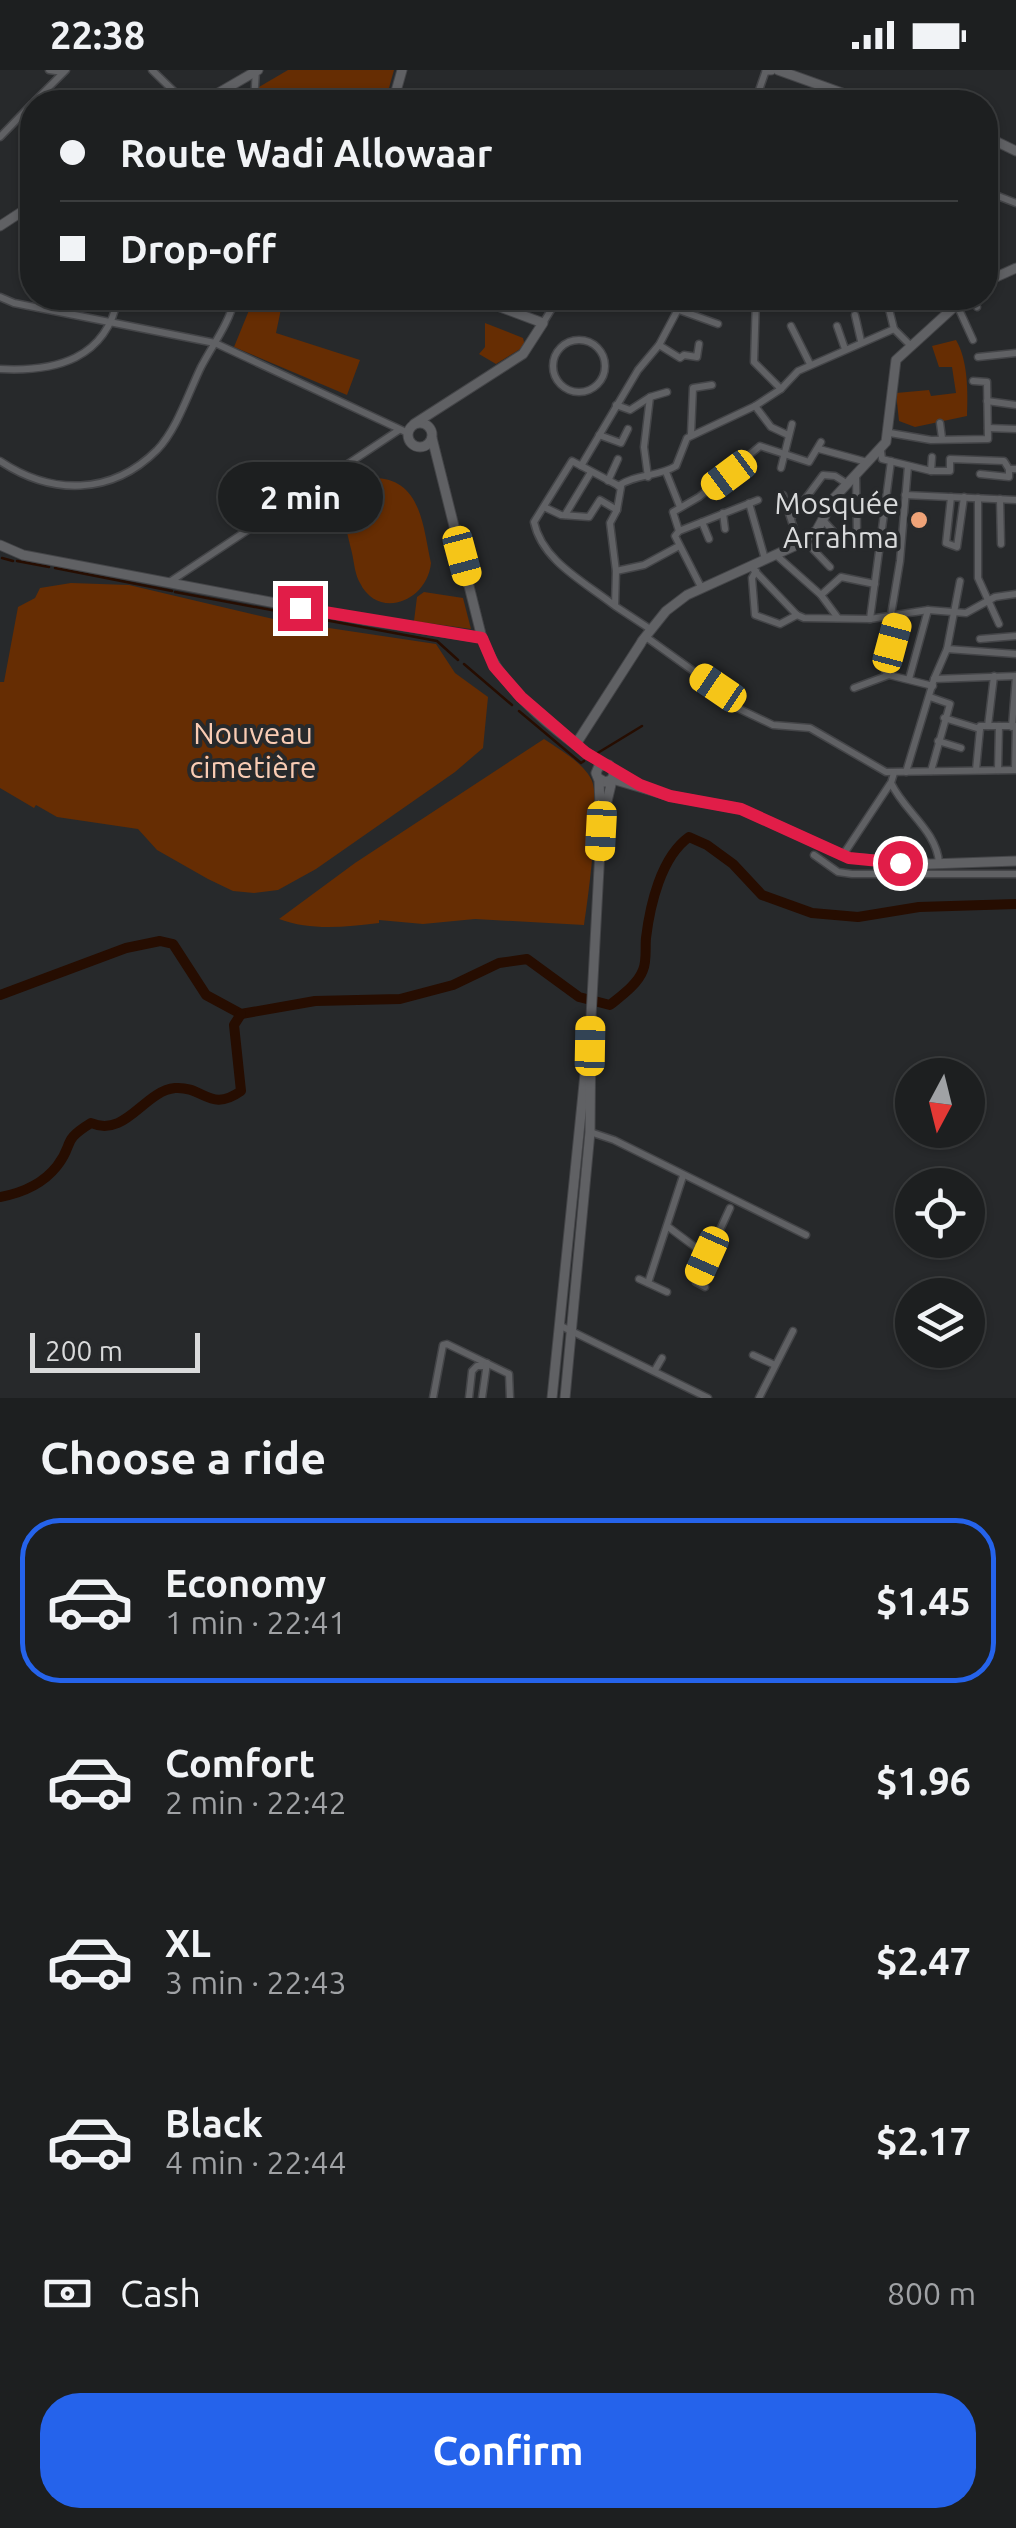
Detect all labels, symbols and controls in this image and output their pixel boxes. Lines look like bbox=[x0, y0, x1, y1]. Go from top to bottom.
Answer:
text: 22:38 bbox=[50, 14, 145, 56]
text: Route Wadi Allowaar bbox=[120, 132, 492, 174]
text: Drop-off bbox=[120, 228, 276, 270]
car bbox=[696, 445, 762, 505]
callout: 2 min bbox=[218, 463, 382, 533]
text: 2 min bbox=[260, 479, 341, 515]
place label: Mosquée Arrahma bbox=[775, 486, 899, 554]
marker: Mosquée Arrahma bbox=[908, 509, 930, 531]
car bbox=[440, 523, 484, 589]
route end bbox=[278, 586, 323, 631]
car bbox=[870, 610, 914, 676]
car bbox=[685, 659, 751, 717]
park label: Nouveau cimetière bbox=[189, 716, 317, 784]
car bbox=[584, 800, 618, 862]
route start bbox=[878, 841, 923, 886]
car bbox=[574, 1016, 606, 1076]
north arrow bbox=[895, 1058, 985, 1148]
map controls bbox=[895, 1058, 985, 1368]
button: locate bbox=[895, 1168, 985, 1258]
car bbox=[681, 1222, 733, 1290]
button: layers bbox=[895, 1278, 985, 1368]
scale bar bbox=[30, 1328, 200, 1372]
text: 200 m bbox=[45, 1335, 123, 1366]
text: Choose a ride bbox=[40, 1432, 326, 1483]
icon: car bbox=[45, 1556, 135, 1646]
text: Economy bbox=[165, 1562, 326, 1604]
text: $1.45 bbox=[876, 1580, 971, 1622]
text: 1 min · 22:41 bbox=[165, 1604, 347, 1640]
icon: car bbox=[45, 1736, 135, 1826]
text: Comfort bbox=[165, 1742, 315, 1784]
text: $1.96 bbox=[876, 1760, 971, 1802]
text: 2 min · 22:42 bbox=[165, 1784, 347, 1820]
icon: car bbox=[45, 1916, 135, 2006]
text: XL bbox=[165, 1922, 211, 1964]
text: $2.47 bbox=[876, 1940, 971, 1982]
text: 3 min · 22:43 bbox=[165, 1964, 347, 2000]
icon: car bbox=[45, 2096, 135, 2186]
text: Black bbox=[165, 2102, 263, 2144]
text: $2.17 bbox=[876, 2120, 971, 2162]
text: 4 min · 22:44 bbox=[165, 2144, 347, 2180]
icon: cash bbox=[40, 2266, 95, 2321]
text: Cash bbox=[120, 2272, 201, 2314]
text: 800 m bbox=[887, 2275, 976, 2311]
button: Confirm bbox=[40, 2393, 976, 2508]

